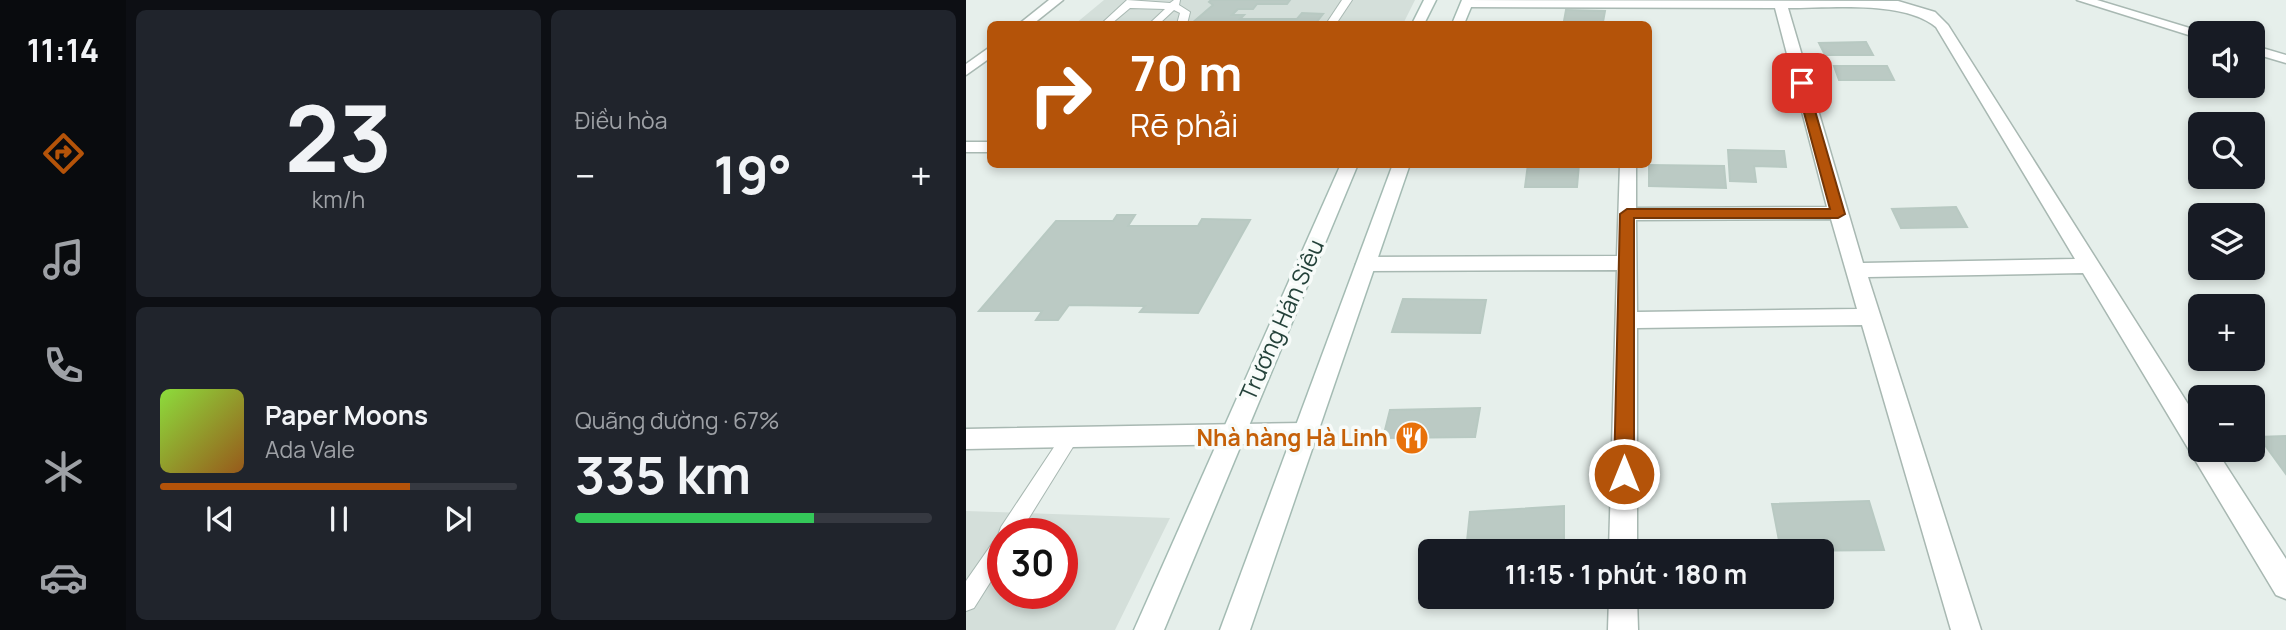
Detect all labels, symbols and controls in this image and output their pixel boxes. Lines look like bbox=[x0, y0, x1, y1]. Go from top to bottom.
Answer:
map controls bbox=[2188, 21, 2265, 462]
button: sound bbox=[2188, 21, 2265, 98]
text: 11:14 bbox=[27, 28, 99, 72]
text: 70 m bbox=[1130, 39, 1242, 106]
icon: right bbox=[1015, 49, 1106, 140]
pin bbox=[1772, 53, 1832, 113]
icon: arrive bbox=[1783, 64, 1821, 102]
text: 23 bbox=[285, 75, 392, 199]
text: Rẽ phải bbox=[1130, 103, 1238, 147]
text: Điều hòa bbox=[575, 104, 667, 136]
button: search bbox=[2188, 112, 2265, 189]
icon: directions bbox=[39, 129, 88, 178]
text: 19° bbox=[714, 139, 792, 210]
text: − bbox=[575, 149, 596, 201]
text: + bbox=[910, 149, 932, 201]
text: km/h bbox=[312, 183, 365, 215]
button: layers bbox=[2188, 203, 2265, 280]
street label: Trương Hán Siêu bbox=[1231, 234, 1331, 405]
icon: music bbox=[39, 235, 88, 284]
button: + bbox=[2188, 294, 2265, 371]
icon: phone bbox=[39, 341, 88, 390]
button: − bbox=[2188, 385, 2265, 462]
text: Paper Moons bbox=[265, 397, 428, 433]
text: Quãng đường · 67% bbox=[575, 404, 780, 436]
restaurant icon: Nhà hàng Hà Linh bbox=[1393, 419, 1431, 457]
place label: Nhà hàng Hà Linh bbox=[1197, 421, 1388, 453]
text: Ada Vale bbox=[265, 433, 355, 465]
position arrow bbox=[1587, 437, 1661, 511]
text: 335 km bbox=[575, 439, 751, 510]
icon: climate bbox=[39, 447, 88, 496]
icon: previous bbox=[201, 500, 239, 538]
icon: pause bbox=[320, 500, 358, 538]
icon: next bbox=[439, 500, 477, 538]
speed limit sign: 30 bbox=[987, 518, 1078, 609]
icon: car bbox=[39, 553, 88, 602]
text: 11:15 · 1 phút · 180 m bbox=[1505, 556, 1747, 592]

